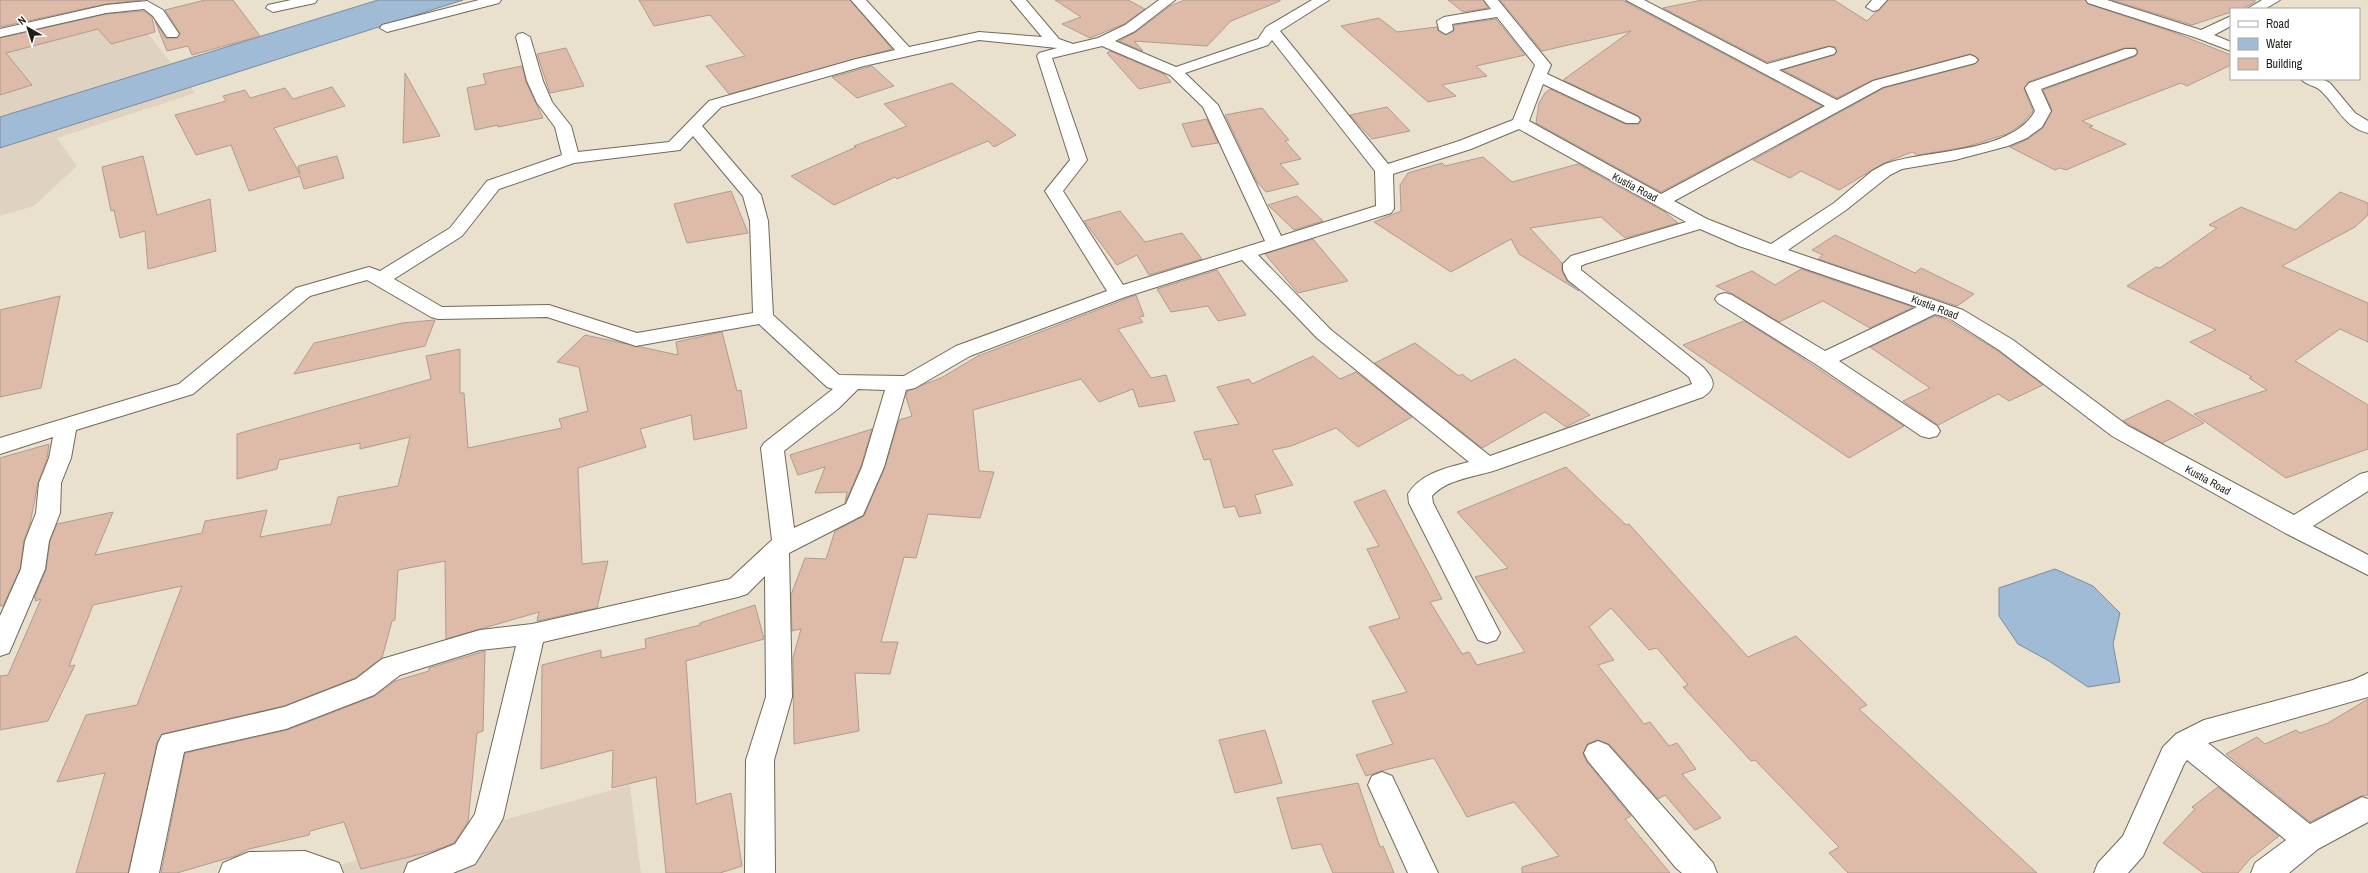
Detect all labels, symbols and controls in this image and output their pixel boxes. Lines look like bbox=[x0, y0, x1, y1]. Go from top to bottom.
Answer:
north arrow bbox=[8, 8, 48, 48]
legend bbox=[2230, 8, 2360, 80]
text: N bbox=[15, 13, 29, 28]
text: Road bbox=[2266, 16, 2290, 32]
text: Water bbox=[2266, 36, 2293, 52]
text: Building bbox=[2266, 56, 2303, 72]
street label: Kustia Road bbox=[1610, 169, 1660, 205]
street label: Kustia Road bbox=[1909, 292, 1961, 322]
street label: Kustia Road bbox=[2183, 462, 2233, 498]

